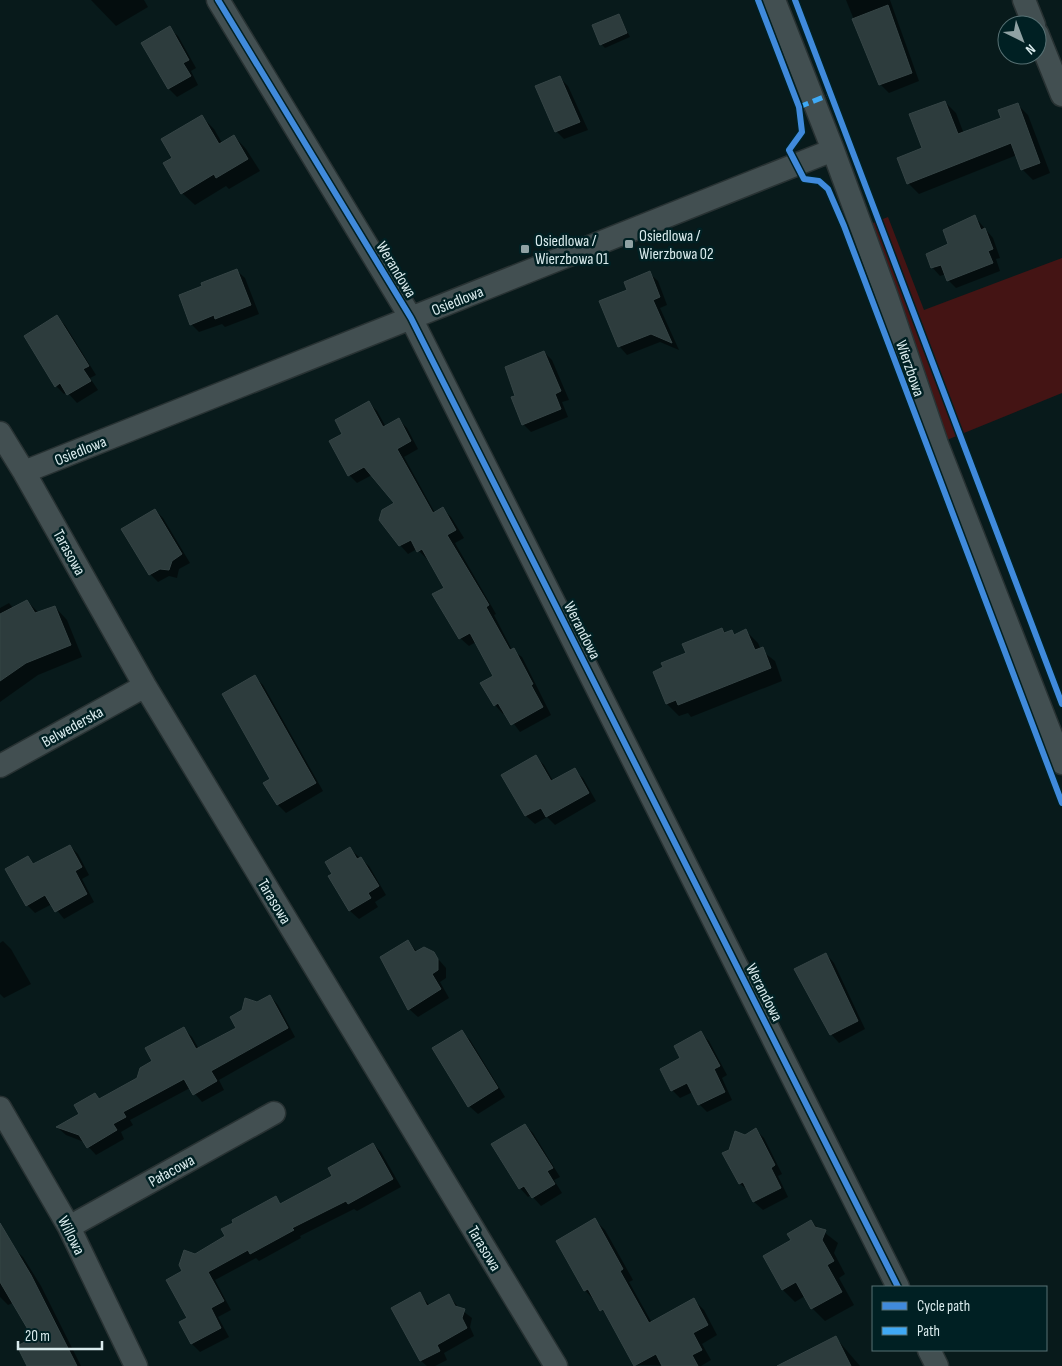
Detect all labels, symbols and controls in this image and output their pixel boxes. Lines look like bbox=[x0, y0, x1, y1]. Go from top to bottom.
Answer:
north arrow bbox=[997, 15, 1047, 65]
text: N bbox=[1022, 40, 1039, 58]
place label: Osiedlowa / Wierzbowa 02 bbox=[639, 227, 714, 264]
place label: Osiedlowa / Wierzbowa 01 bbox=[535, 232, 609, 269]
street label: Werandowa bbox=[372, 238, 420, 301]
marker: Osiedlowa / Wierzbowa 02 bbox=[623, 238, 635, 250]
marker: Osiedlowa / Wierzbowa 01 bbox=[519, 243, 531, 255]
street label: Osiedlowa bbox=[429, 282, 486, 320]
street label: Wierzbowa bbox=[891, 338, 928, 399]
street label: Osiedlowa bbox=[52, 432, 109, 470]
street label: Tarasowa bbox=[48, 527, 89, 579]
street label: Werandowa bbox=[559, 599, 604, 663]
street label: Belwederska bbox=[39, 703, 107, 752]
street label: Tarasowa bbox=[253, 876, 295, 928]
street label: Werandowa bbox=[741, 961, 786, 1025]
street label: Pałacowa bbox=[145, 1151, 198, 1192]
street label: Willowa bbox=[53, 1213, 88, 1258]
street label: Tarasowa bbox=[463, 1223, 505, 1275]
legend bbox=[872, 1286, 1047, 1351]
text: Cycle path bbox=[917, 1297, 970, 1316]
scale bar bbox=[18, 1318, 101, 1350]
text: Path bbox=[917, 1322, 940, 1341]
text: 20 m bbox=[25, 1327, 50, 1346]

